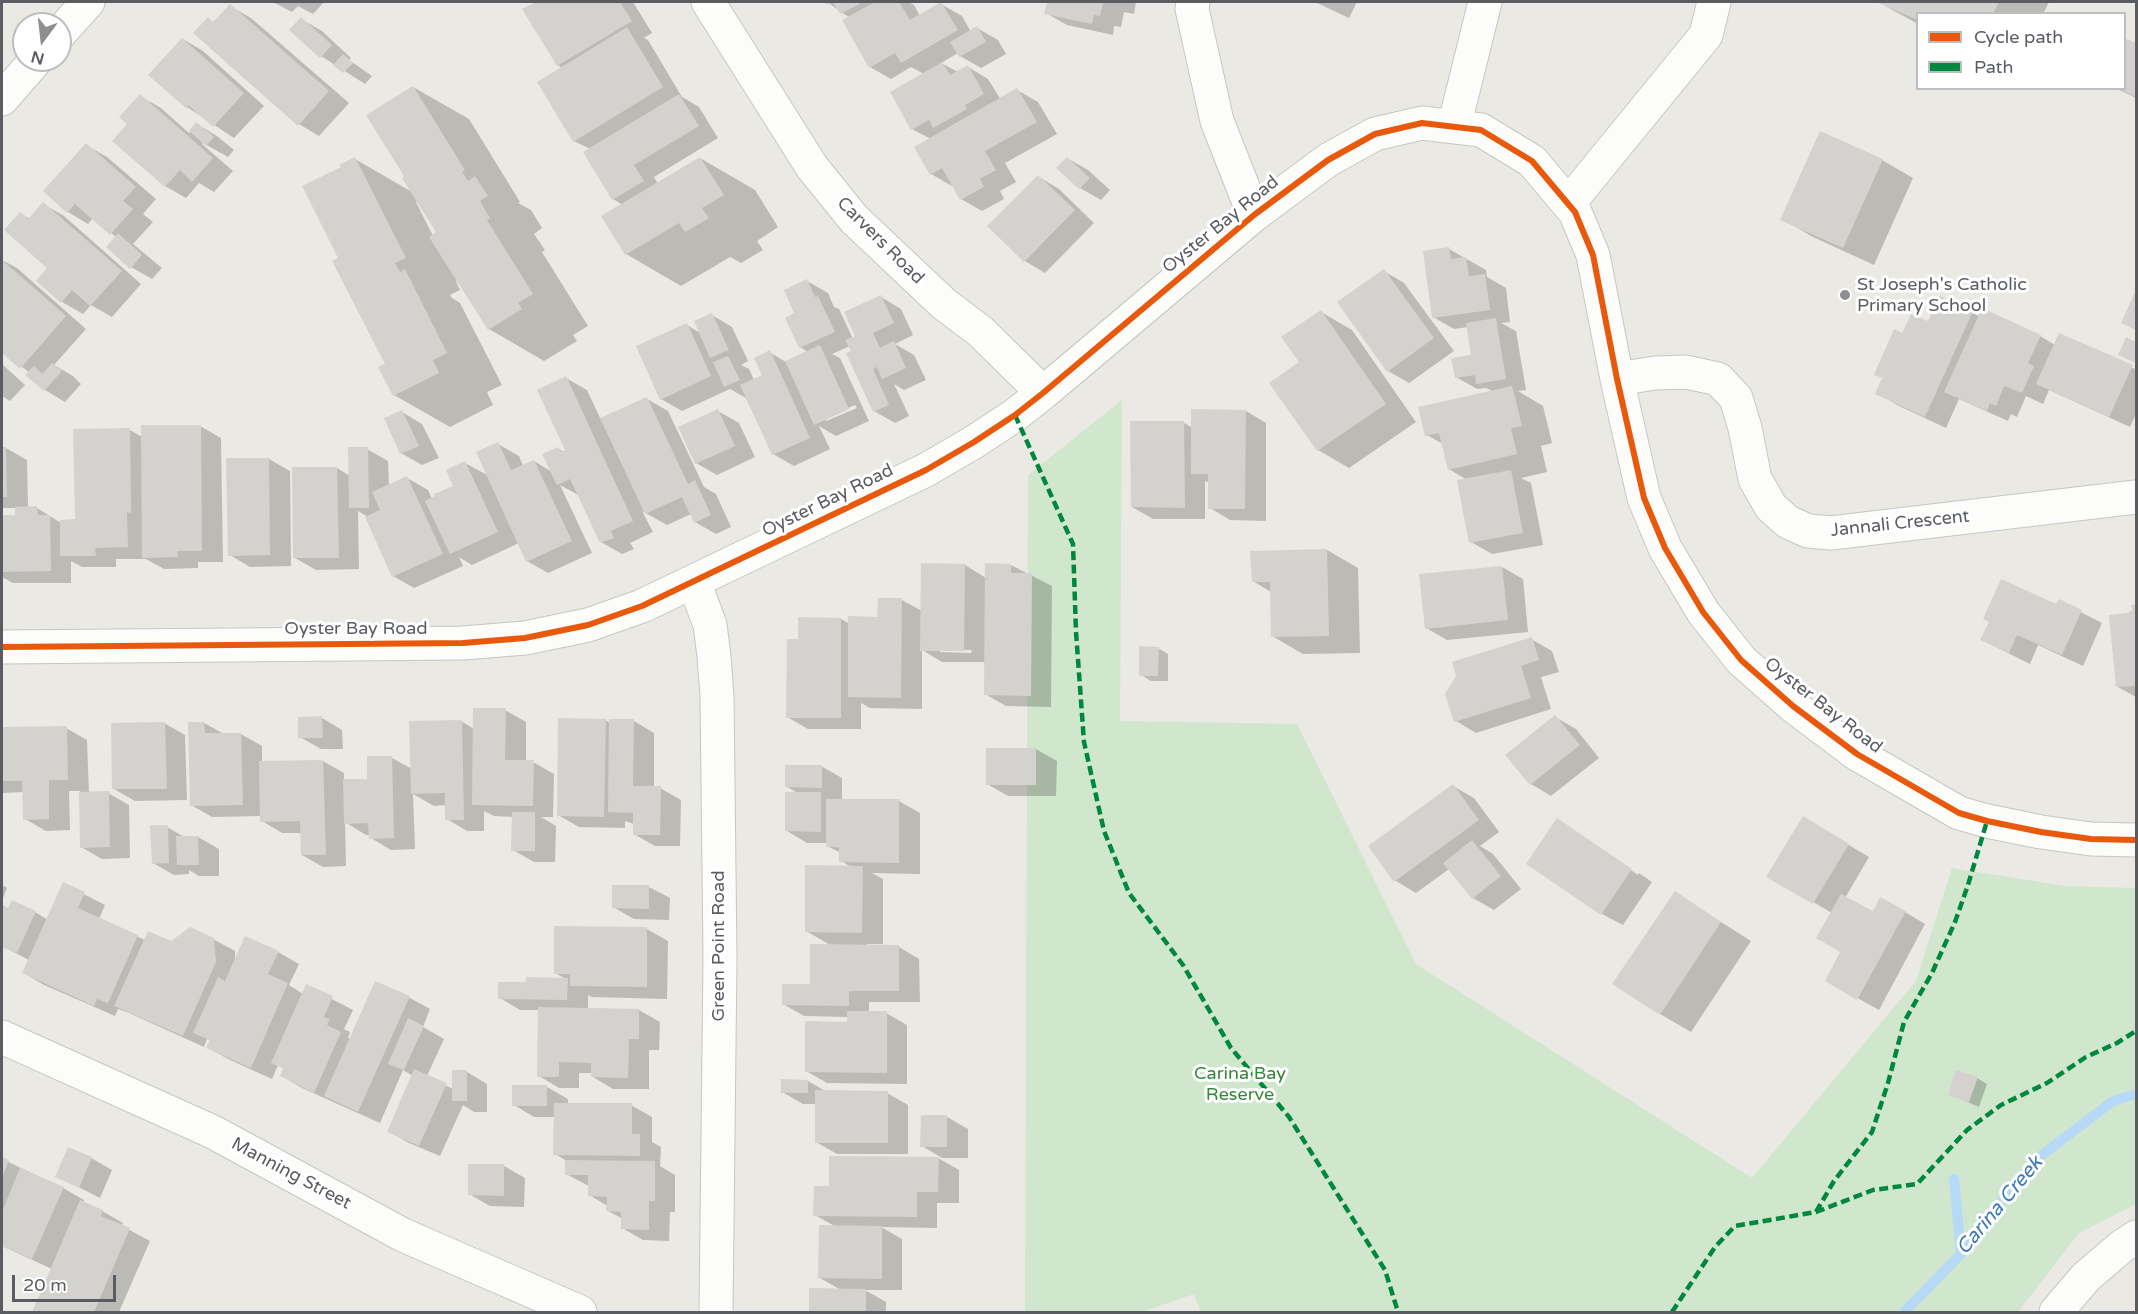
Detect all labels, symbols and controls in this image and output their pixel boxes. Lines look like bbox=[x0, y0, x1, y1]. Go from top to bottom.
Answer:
north arrow bbox=[12, 12, 72, 72]
legend bbox=[1916, 12, 2126, 90]
text: Cycle path bbox=[1974, 26, 2063, 48]
text: N bbox=[29, 46, 47, 69]
text: Path bbox=[1974, 56, 2013, 78]
street label: Oyster Bay Road bbox=[1158, 171, 1284, 279]
street label: Carvers Road bbox=[832, 193, 928, 289]
place label: St Joseph's Catholic Primary School bbox=[1857, 274, 2027, 316]
marker: St Joseph's Catholic Primary School bbox=[1838, 288, 1852, 302]
street label: Oyster Bay Road bbox=[759, 460, 897, 542]
street label: Jannali Crescent bbox=[1830, 506, 1970, 542]
street label: Oyster Bay Road bbox=[284, 618, 428, 640]
street label: Oyster Bay Road bbox=[1760, 653, 1886, 759]
street label: Green Point Road bbox=[708, 870, 730, 1022]
park label: Carina Bay Reserve bbox=[1194, 1063, 1286, 1106]
street label: Manning Street bbox=[227, 1133, 355, 1215]
water label: Carina Creek bbox=[1952, 1152, 2048, 1260]
scale bar bbox=[15, 1263, 118, 1301]
text: 20 m bbox=[23, 1274, 67, 1296]

